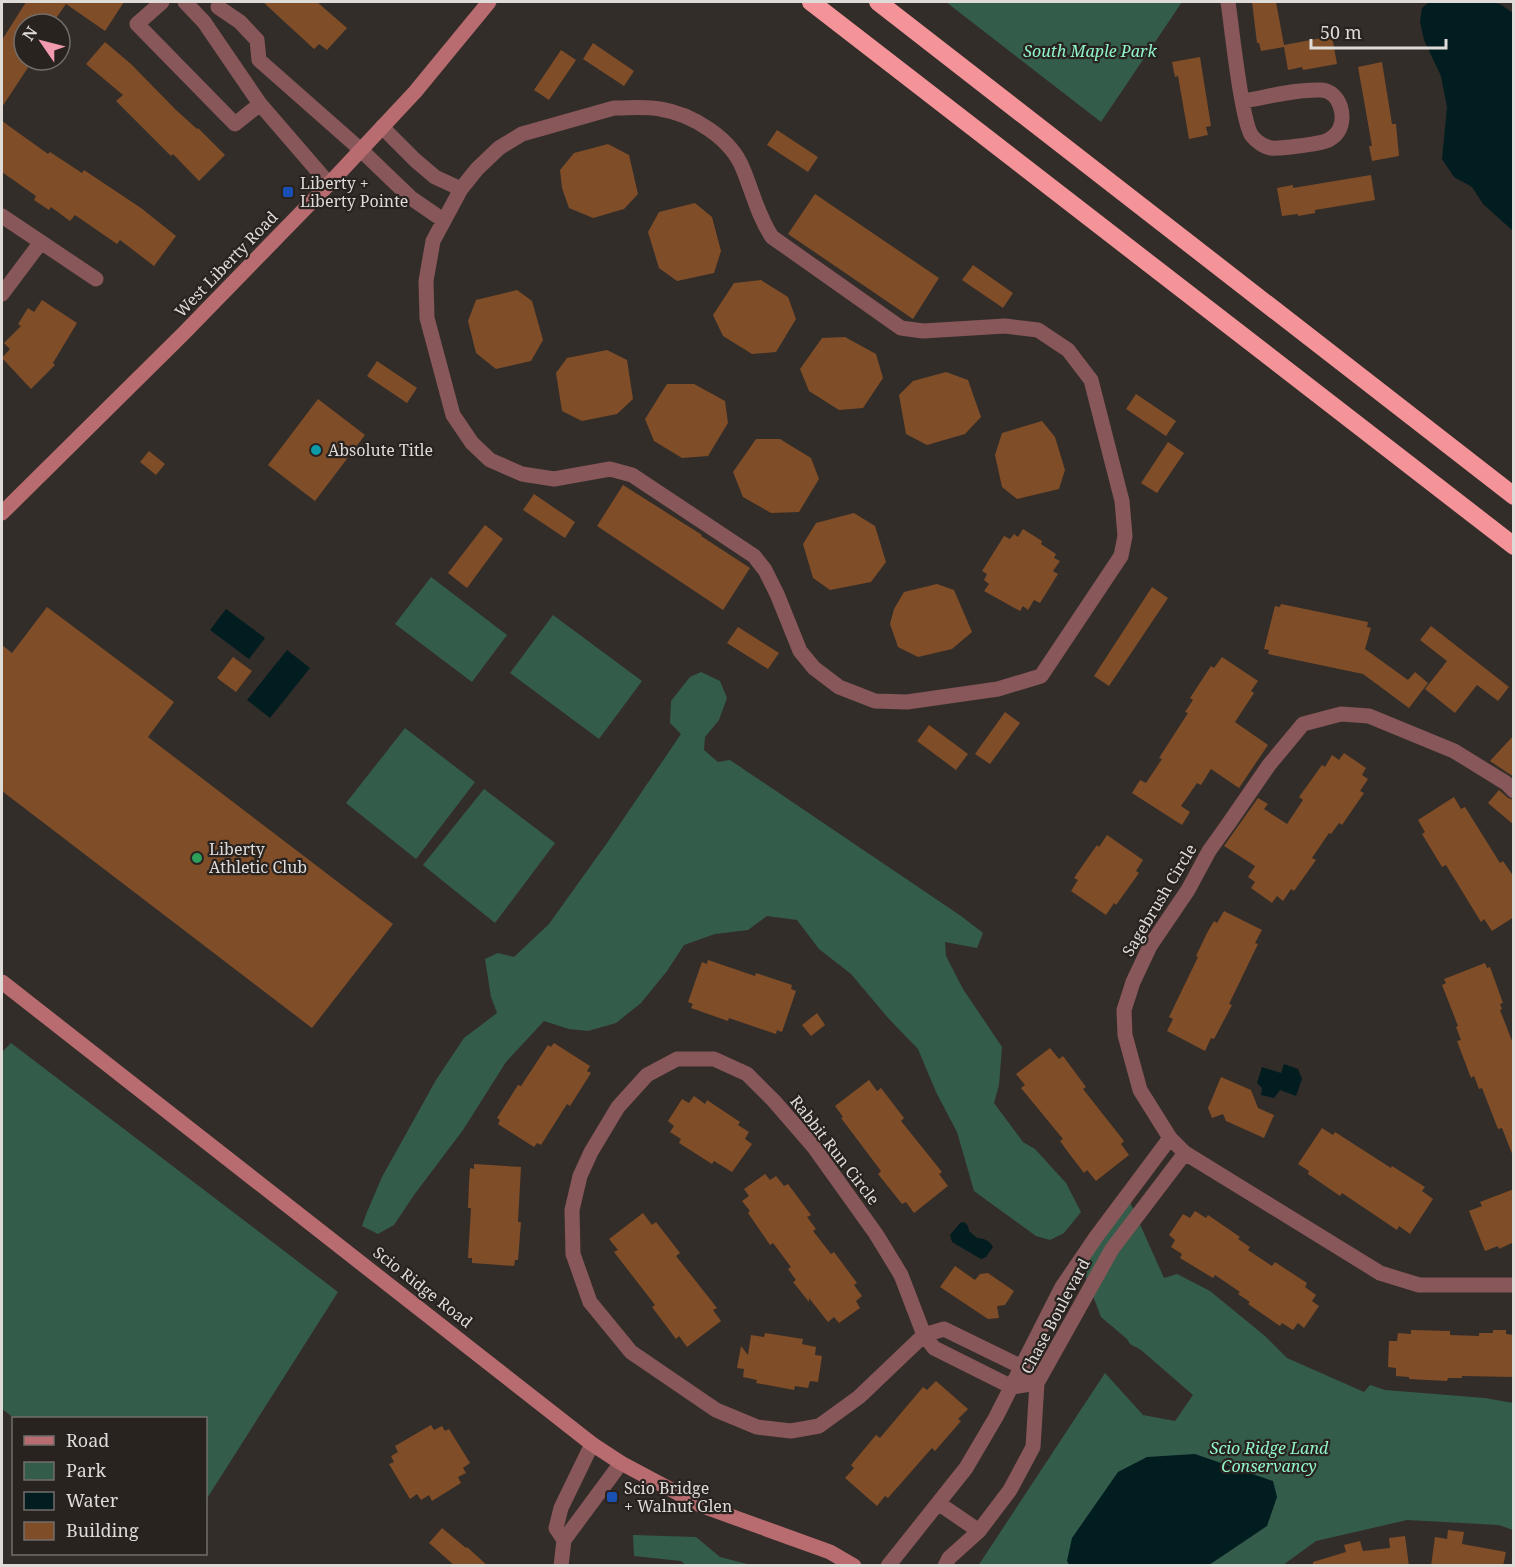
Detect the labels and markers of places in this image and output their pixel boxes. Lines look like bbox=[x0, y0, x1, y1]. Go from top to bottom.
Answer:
place label: Liberty + Liberty Pointe bbox=[300, 172, 408, 212]
marker: Liberty + Liberty Pointe bbox=[281, 185, 295, 199]
place label: Absolute Title bbox=[328, 439, 433, 461]
marker: Absolute Title bbox=[309, 443, 323, 457]
place label: Liberty Athletic Club bbox=[209, 838, 307, 878]
marker: Liberty Athletic Club bbox=[190, 851, 204, 865]
place label: Scio Bridge + Walnut Glen bbox=[624, 1477, 732, 1517]
marker: Scio Bridge + Walnut Glen bbox=[605, 1490, 619, 1504]

